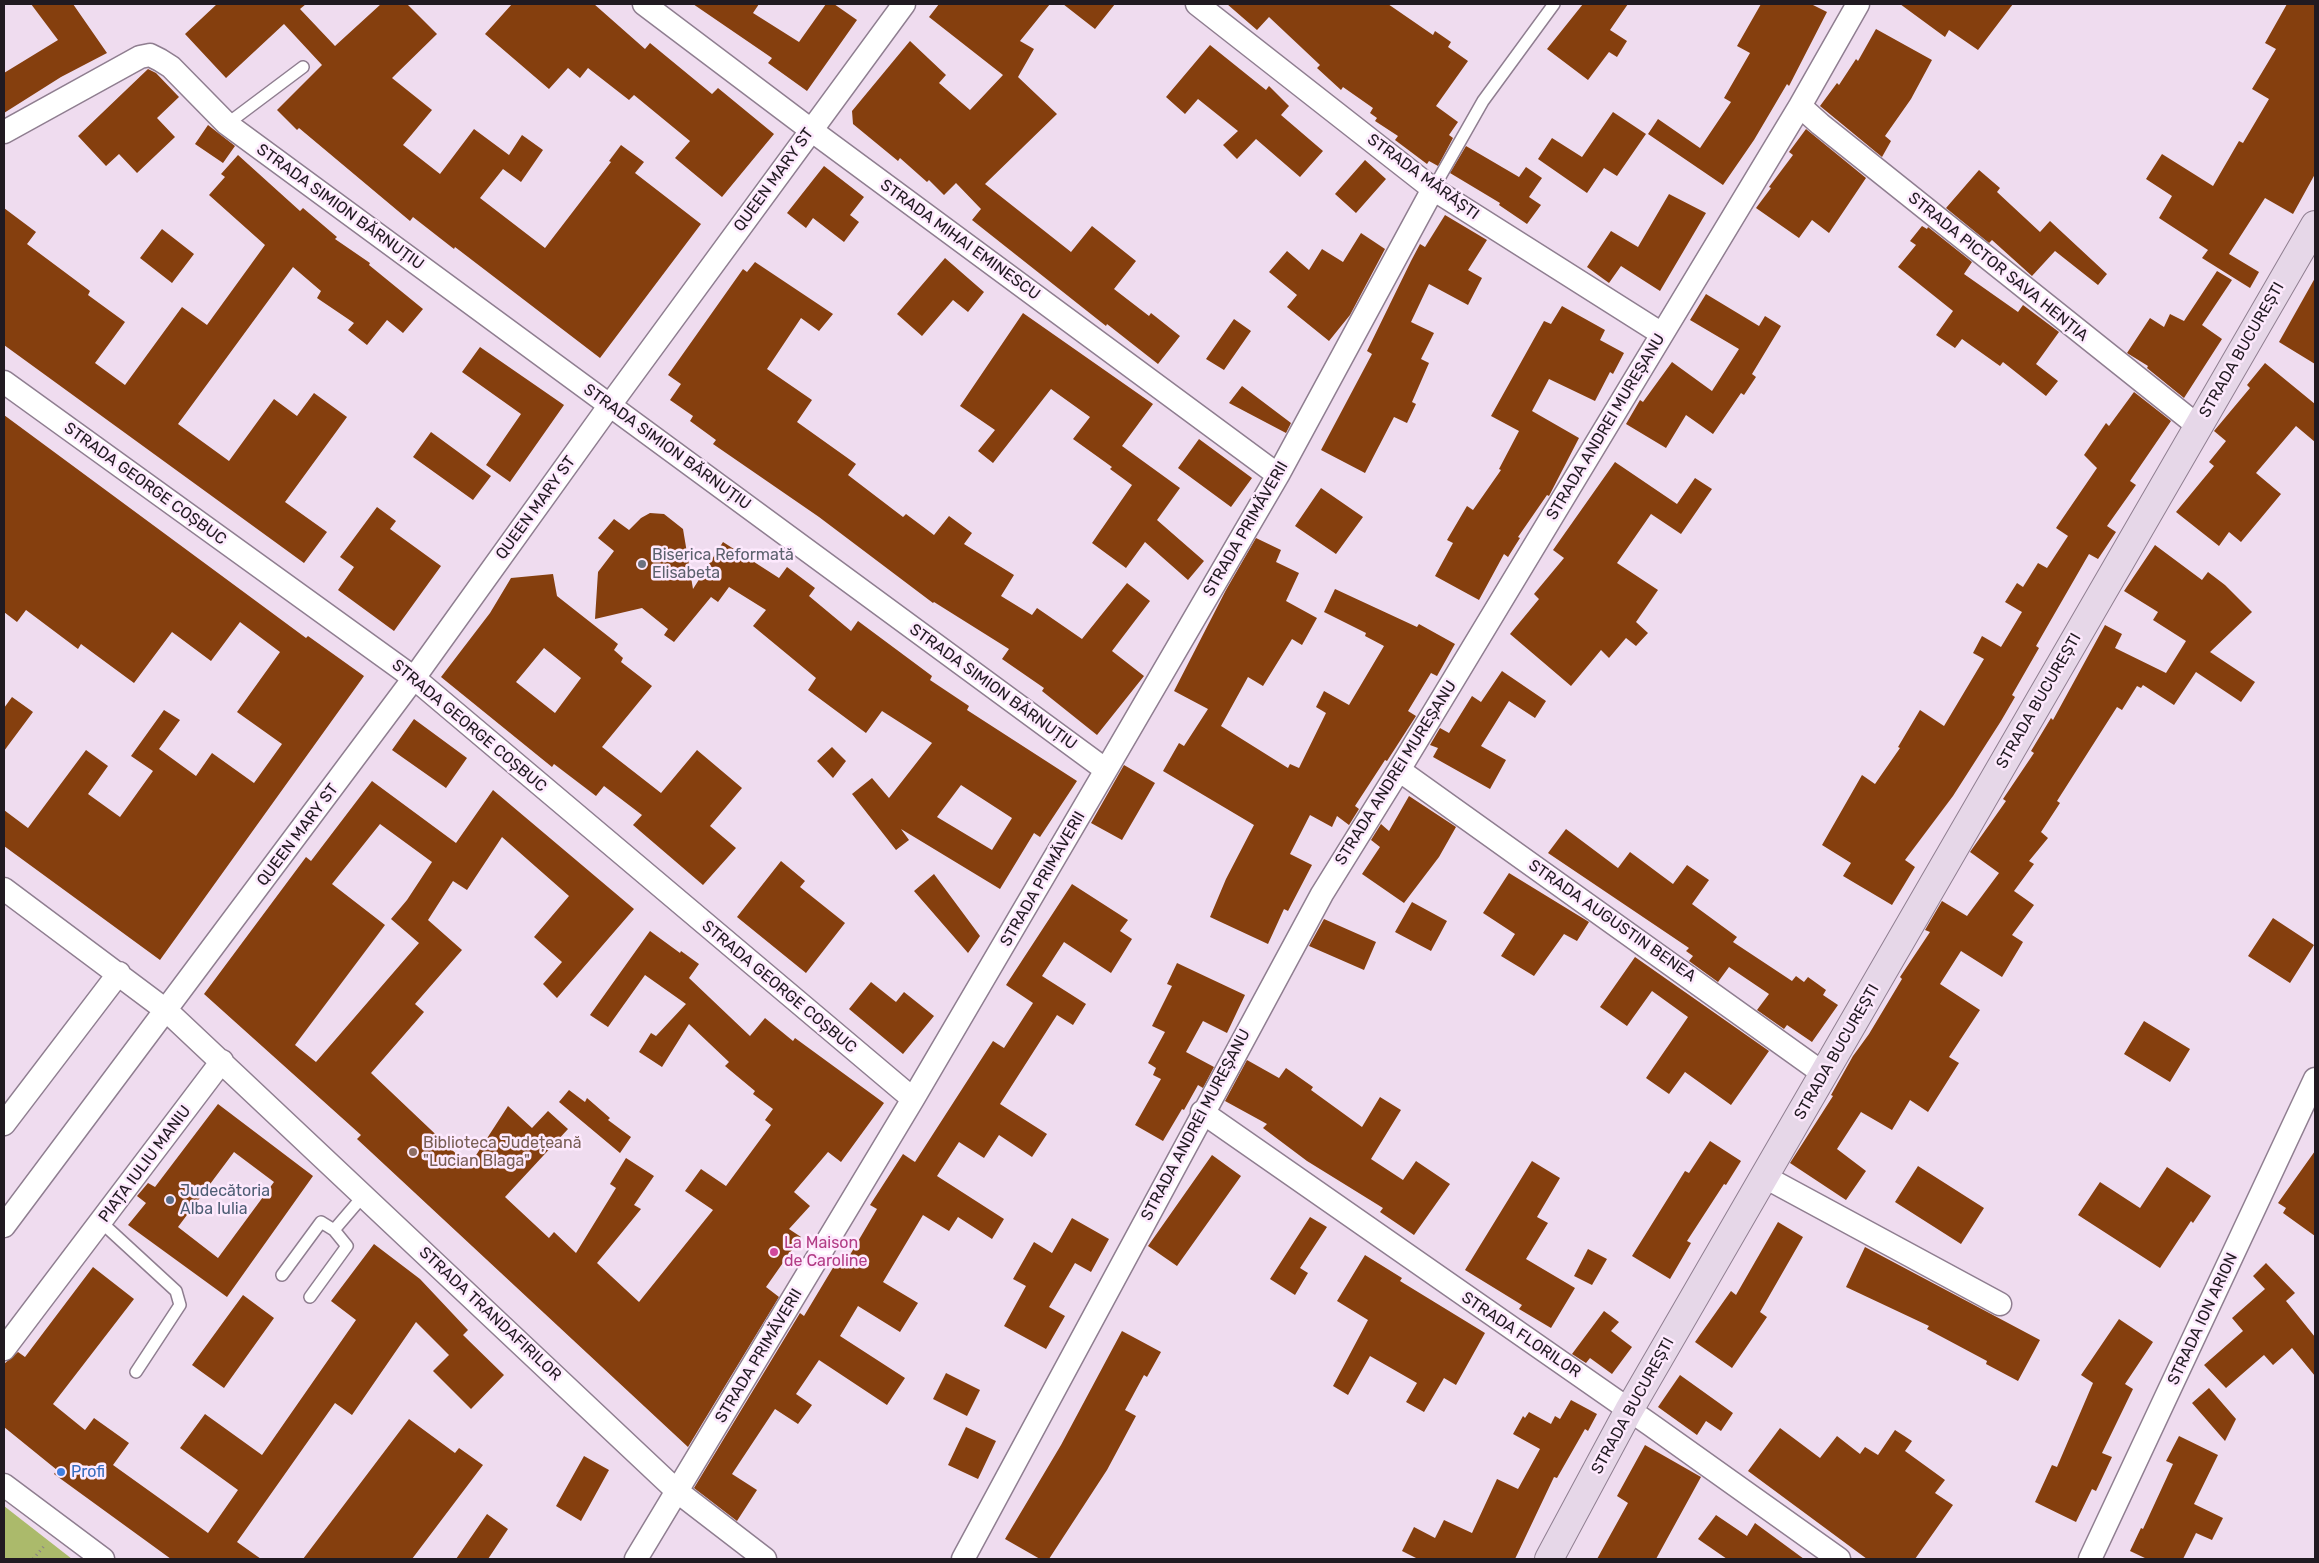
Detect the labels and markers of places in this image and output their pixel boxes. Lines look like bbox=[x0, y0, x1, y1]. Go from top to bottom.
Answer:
place label: Biserica Reformată Elisabeta bbox=[652, 545, 794, 583]
marker: Biserica Reformată Elisabeta bbox=[636, 558, 648, 570]
place label: Biblioteca Județeană "Lucian Blaga" bbox=[423, 1133, 581, 1171]
marker: Biblioteca Județeană "Lucian Blaga" bbox=[407, 1146, 419, 1158]
place label: Judecătoria Alba Iulia bbox=[180, 1181, 270, 1219]
marker: Judecătoria Alba Iulia bbox=[164, 1194, 176, 1206]
place label: La Maison de Caroline bbox=[784, 1233, 867, 1271]
marker: La Maison de Caroline bbox=[768, 1246, 780, 1258]
place label: Profi bbox=[71, 1462, 105, 1482]
marker: Profi bbox=[55, 1466, 67, 1478]

